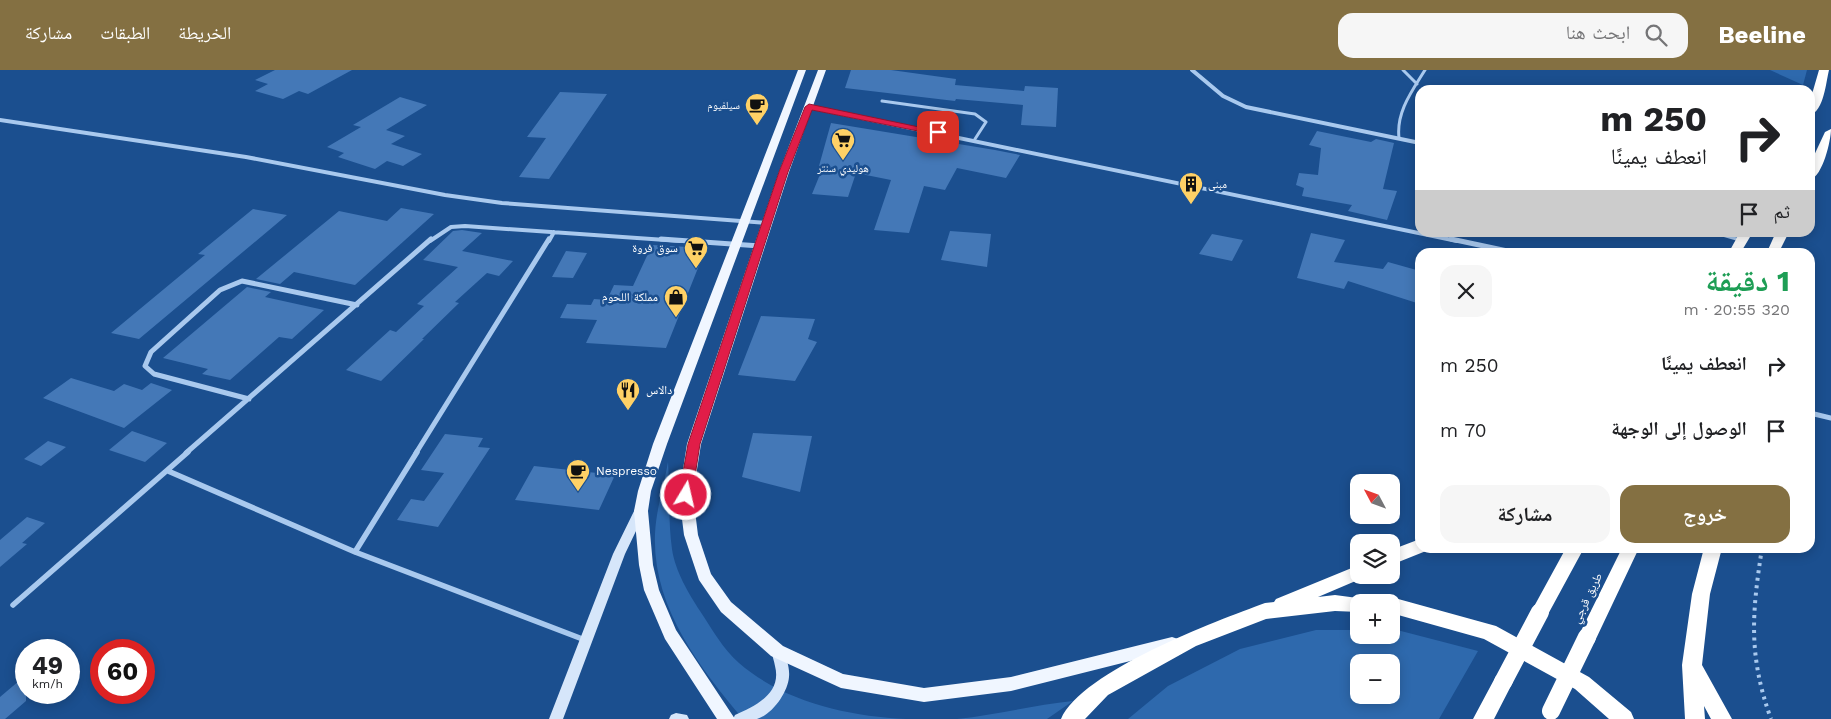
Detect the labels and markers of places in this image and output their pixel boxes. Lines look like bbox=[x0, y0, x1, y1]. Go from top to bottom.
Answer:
cafe icon: سيلفيوم bbox=[744, 92, 770, 126]
place label: سيلفيوم bbox=[707, 99, 740, 112]
pin bbox=[917, 111, 959, 153]
supermarket icon: هوليدي سنتر bbox=[830, 127, 856, 161]
place label: هوليدي سنتر bbox=[816, 162, 869, 176]
building icon: مبنى bbox=[1178, 171, 1204, 205]
place label: مبنى bbox=[1208, 178, 1227, 191]
supermarket icon: سوق فروة bbox=[683, 235, 709, 269]
place label: سوق فروة bbox=[632, 241, 678, 255]
shop icon: مملكة اللحوم bbox=[663, 284, 689, 318]
place label: مملكة اللحوم bbox=[602, 290, 658, 305]
restaurant icon: دالاس bbox=[615, 377, 641, 411]
place label: دالاس bbox=[646, 383, 672, 397]
cafe icon: Nespresso bbox=[565, 458, 591, 492]
place label: Nespresso bbox=[596, 464, 657, 478]

